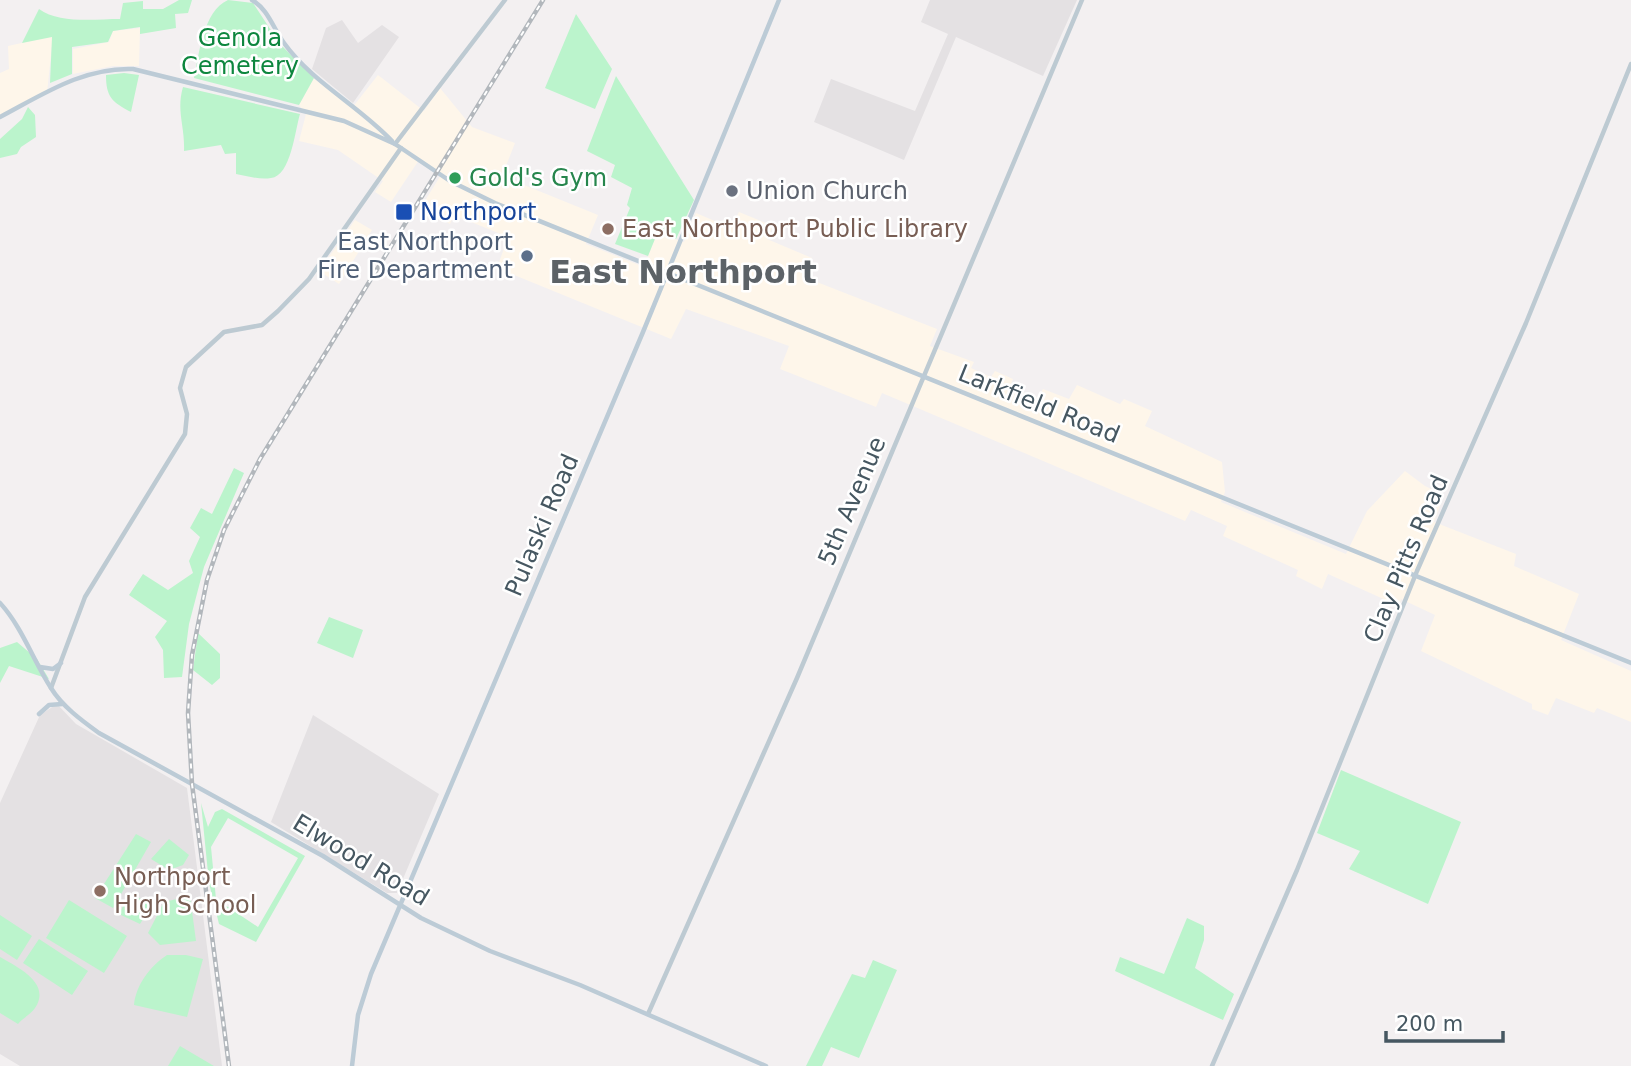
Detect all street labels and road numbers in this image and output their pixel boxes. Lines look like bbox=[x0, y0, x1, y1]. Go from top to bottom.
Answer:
street label: Larkfield Road bbox=[954, 359, 1124, 449]
street label: 5th Avenue bbox=[812, 433, 892, 569]
street label: Pulaski Road bbox=[500, 450, 584, 600]
street label: Clay Pitts Road bbox=[1358, 471, 1454, 647]
street label: Elwood Road bbox=[288, 808, 434, 912]

